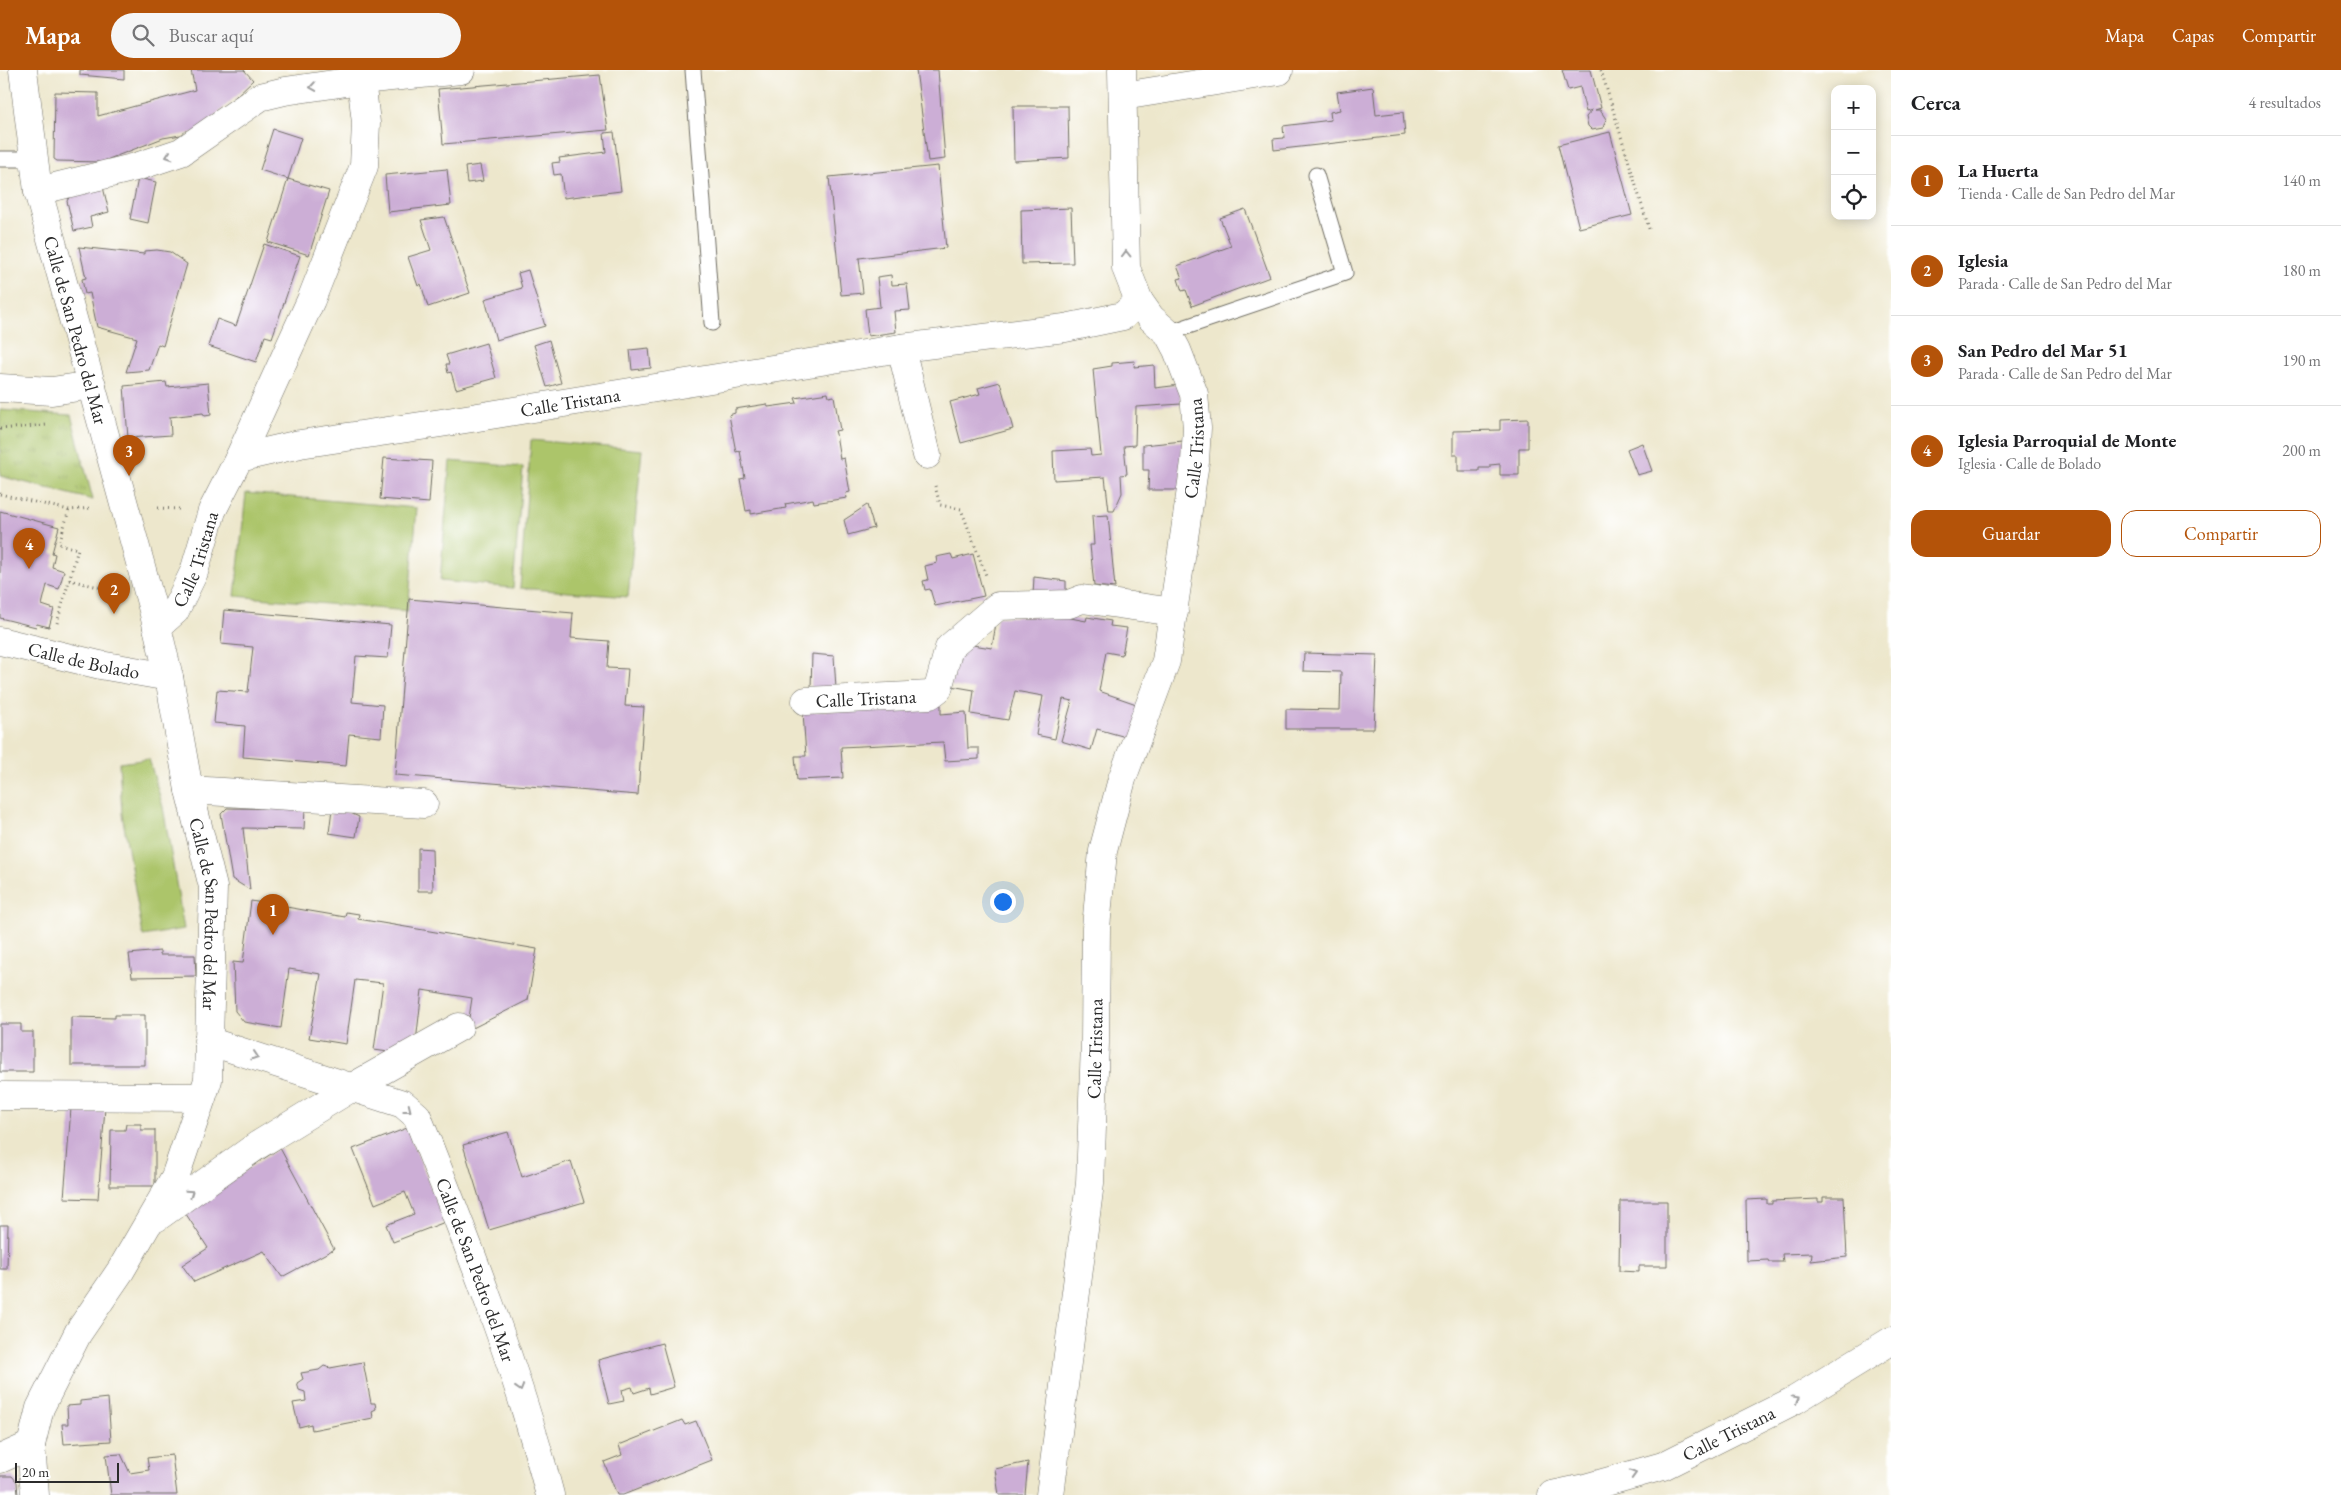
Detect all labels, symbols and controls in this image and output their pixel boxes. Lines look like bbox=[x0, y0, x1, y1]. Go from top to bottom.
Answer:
search box bbox=[111, 13, 461, 58]
text: Mapa bbox=[25, 20, 81, 51]
icon: search bbox=[129, 21, 157, 49]
text: Buscar aquí bbox=[169, 23, 253, 48]
text: Mapa bbox=[2105, 24, 2144, 47]
text: Capas bbox=[2172, 24, 2214, 47]
text: Compartir bbox=[2242, 24, 2316, 47]
one-way arrow bbox=[309, 81, 317, 92]
map controls bbox=[1831, 85, 1876, 220]
button: + bbox=[1831, 85, 1876, 130]
text: Cerca bbox=[1911, 89, 1961, 116]
text: 4 resultados bbox=[2249, 92, 2321, 113]
button: − bbox=[1831, 130, 1876, 175]
one-way arrow bbox=[166, 150, 174, 160]
text: La Huerta bbox=[1958, 158, 2039, 183]
text: 1 bbox=[1923, 170, 1931, 191]
text: 140 m bbox=[2282, 170, 2321, 191]
button: locate bbox=[1831, 175, 1876, 220]
text: Tienda · Calle de San Pedro del Mar bbox=[1958, 183, 2175, 204]
street label: Calle de San Pedro del Mar bbox=[38, 233, 114, 428]
text: Iglesia bbox=[1958, 248, 2008, 273]
one-way arrow bbox=[1121, 250, 1131, 258]
text: 2 bbox=[1923, 260, 1931, 281]
text: 180 m bbox=[2282, 260, 2321, 281]
text: Parada · Calle de San Pedro del Mar bbox=[1958, 273, 2172, 294]
text: San Pedro del Mar 51 bbox=[1958, 338, 2128, 363]
text: 3 bbox=[1923, 350, 1931, 371]
text: 190 m bbox=[2282, 350, 2321, 371]
text: Parada · Calle de San Pedro del Mar bbox=[1958, 363, 2172, 384]
street label: Calle Tristana bbox=[518, 381, 622, 422]
street label: Calle Tristana bbox=[1177, 397, 1210, 500]
text: Iglesia Parroquial de Monte bbox=[1958, 428, 2176, 453]
pin: 3 bbox=[113, 435, 145, 476]
text: 4 bbox=[1923, 440, 1931, 461]
text: 200 m bbox=[2282, 440, 2321, 461]
text: Iglesia · Calle de Bolado bbox=[1958, 453, 2101, 474]
street label: Calle Tristana bbox=[166, 508, 224, 611]
button: Guardar bbox=[1911, 510, 2111, 557]
button: Compartir bbox=[2121, 510, 2321, 557]
pin: 4 bbox=[13, 528, 45, 569]
pin: 2 bbox=[98, 573, 130, 614]
street label: Calle de Bolado bbox=[25, 636, 142, 684]
street label: Calle Tristana bbox=[815, 683, 917, 713]
street label: Calle de San Pedro del Mar bbox=[184, 815, 226, 1011]
your location bbox=[990, 889, 1016, 915]
pin: 1 bbox=[257, 894, 289, 935]
street label: Calle Tristana bbox=[1081, 998, 1108, 1099]
one-way arrow bbox=[250, 1050, 258, 1060]
one-way arrow bbox=[402, 1103, 411, 1111]
street label: Calle de San Pedro del Mar bbox=[430, 1174, 522, 1366]
one-way arrow bbox=[184, 1190, 194, 1199]
one-way arrow bbox=[514, 1383, 524, 1391]
one-way arrow bbox=[1790, 1395, 1799, 1405]
street label: Calle Tristana bbox=[1678, 1399, 1779, 1467]
scale bar bbox=[15, 1460, 119, 1483]
text: 20 m bbox=[22, 1463, 49, 1481]
one-way arrow bbox=[1628, 1470, 1636, 1480]

